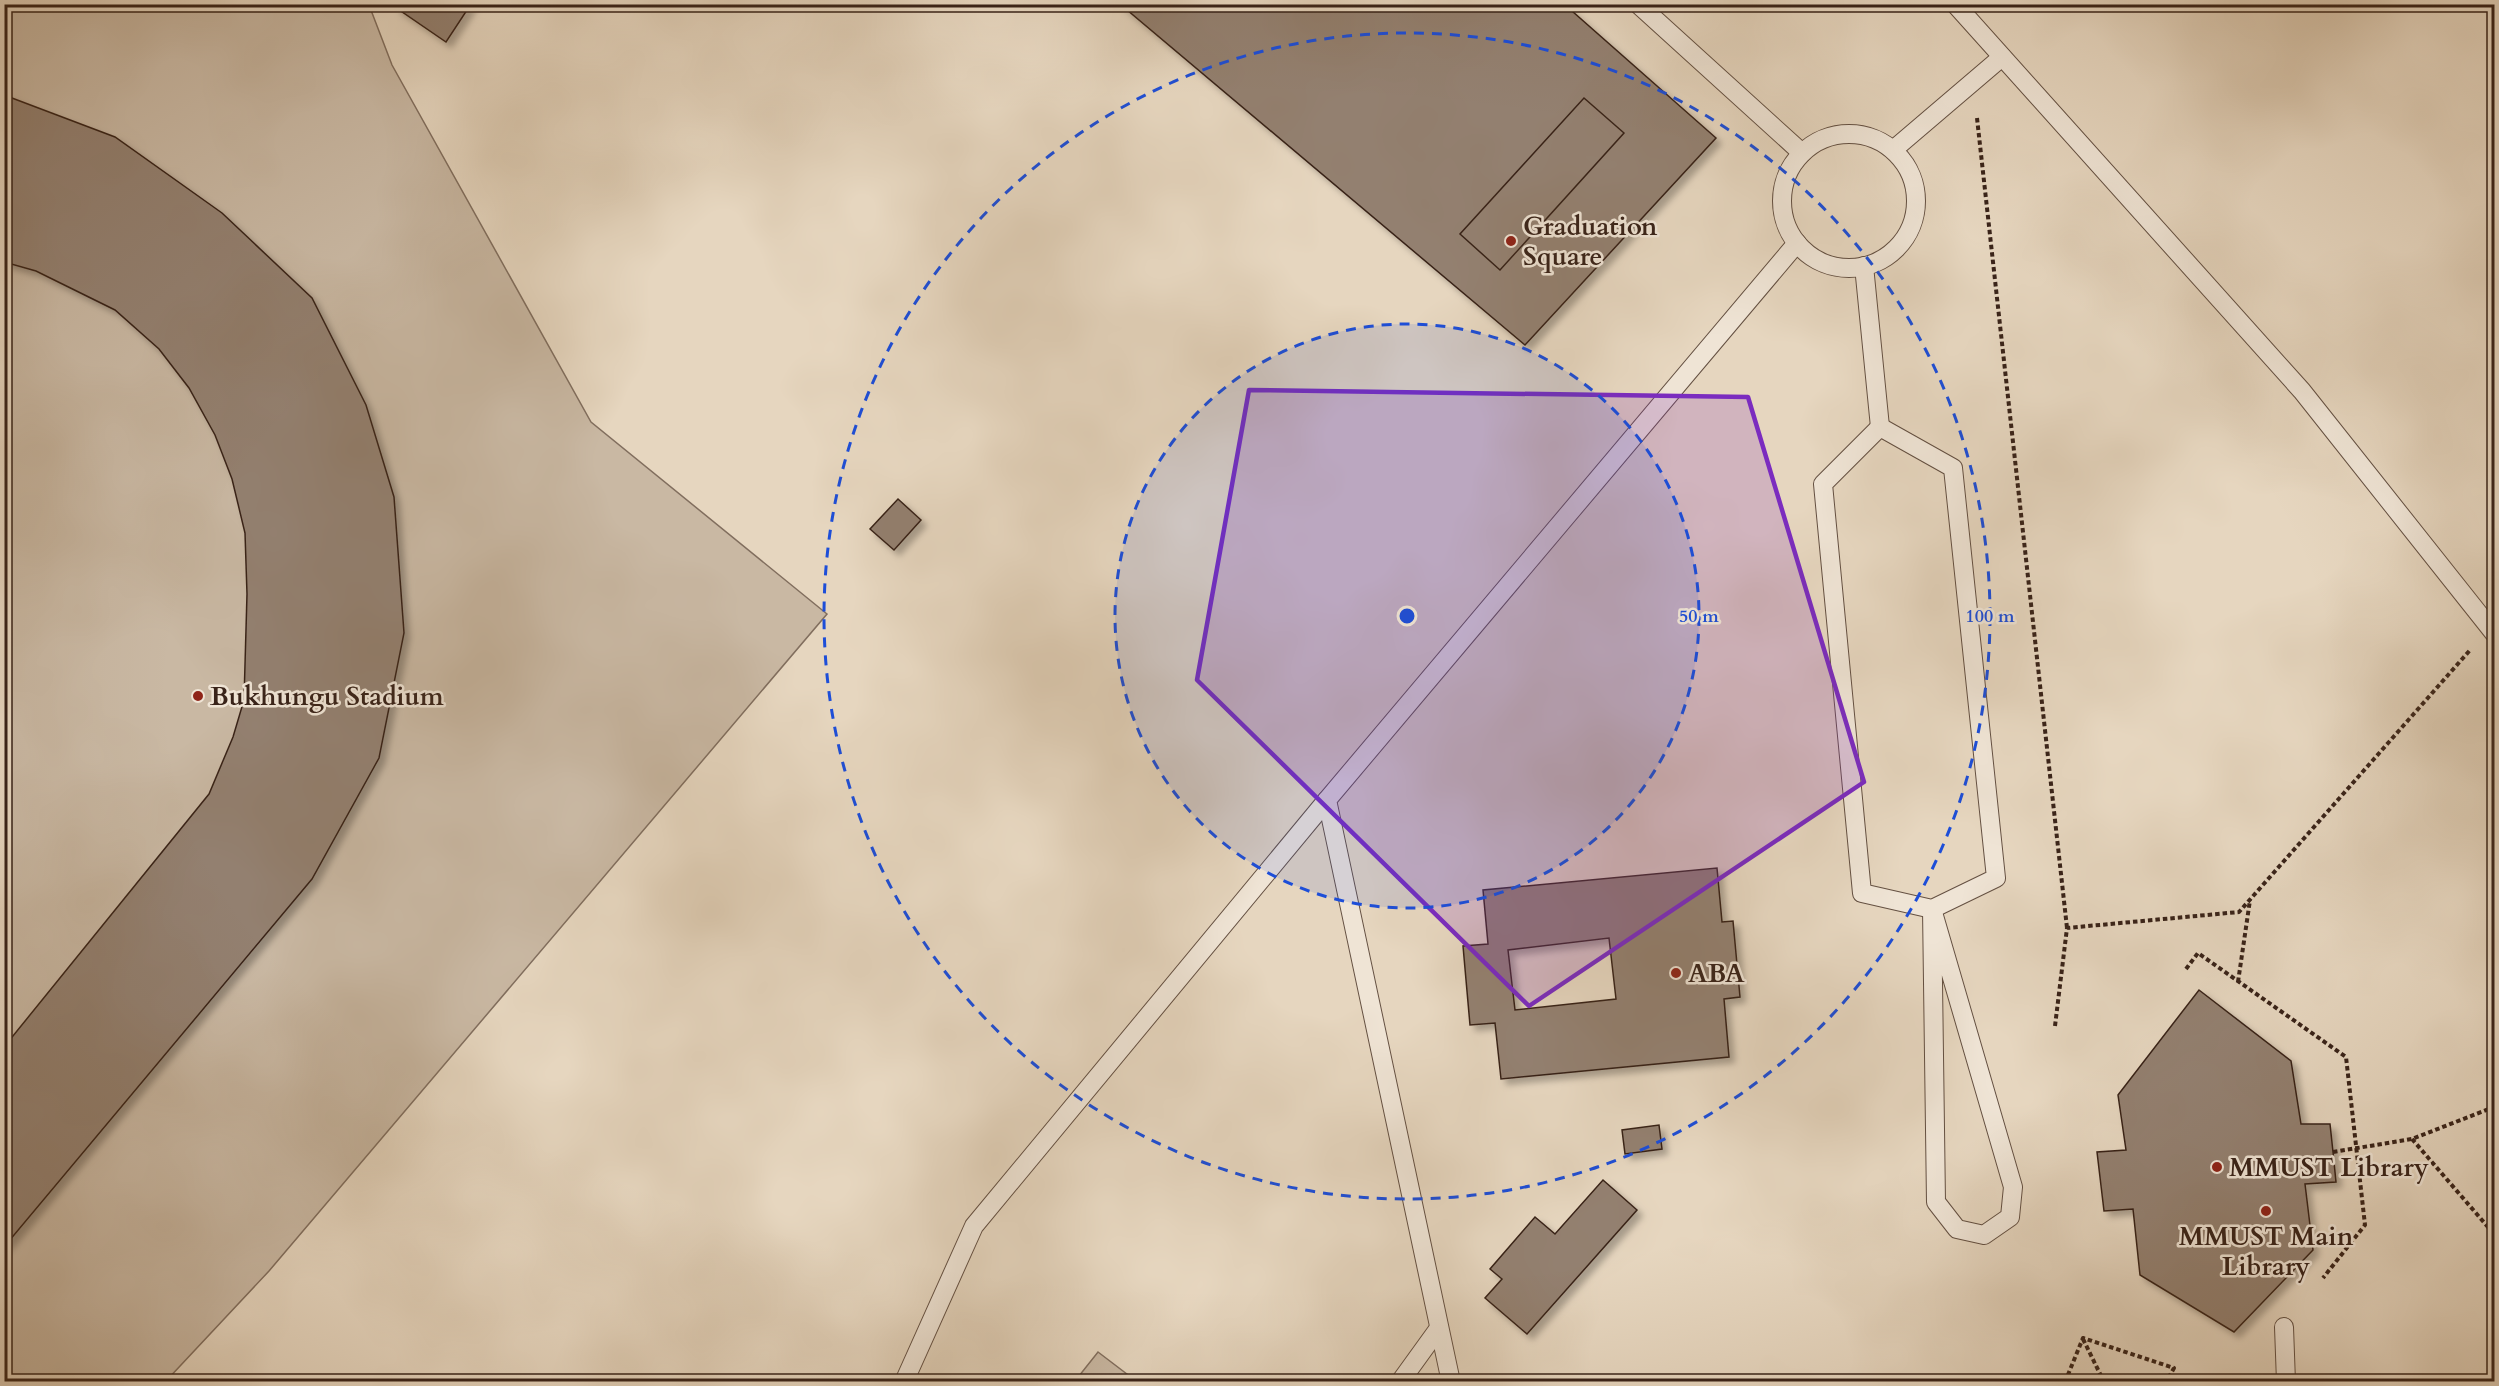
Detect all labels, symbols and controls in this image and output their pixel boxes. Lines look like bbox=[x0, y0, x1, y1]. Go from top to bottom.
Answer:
place label: Graduation Square bbox=[1523, 209, 1658, 274]
marker: Graduation Square bbox=[1504, 234, 1518, 248]
text: 50 m bbox=[1679, 604, 1719, 629]
text: 100 m bbox=[1965, 604, 2015, 629]
centre of rings bbox=[1397, 606, 1417, 626]
place label: Bukhungu Stadium bbox=[210, 679, 444, 714]
marker: Bukhungu Stadium bbox=[191, 689, 205, 703]
place label: ABA bbox=[1688, 956, 1745, 991]
marker: ABA bbox=[1669, 966, 1683, 980]
place label: MMUST Library bbox=[2229, 1150, 2429, 1185]
marker: MMUST Library bbox=[2210, 1160, 2224, 1174]
marker: MMUST Main Library bbox=[2259, 1204, 2273, 1218]
place label: MMUST Main Library bbox=[2179, 1219, 2354, 1284]

